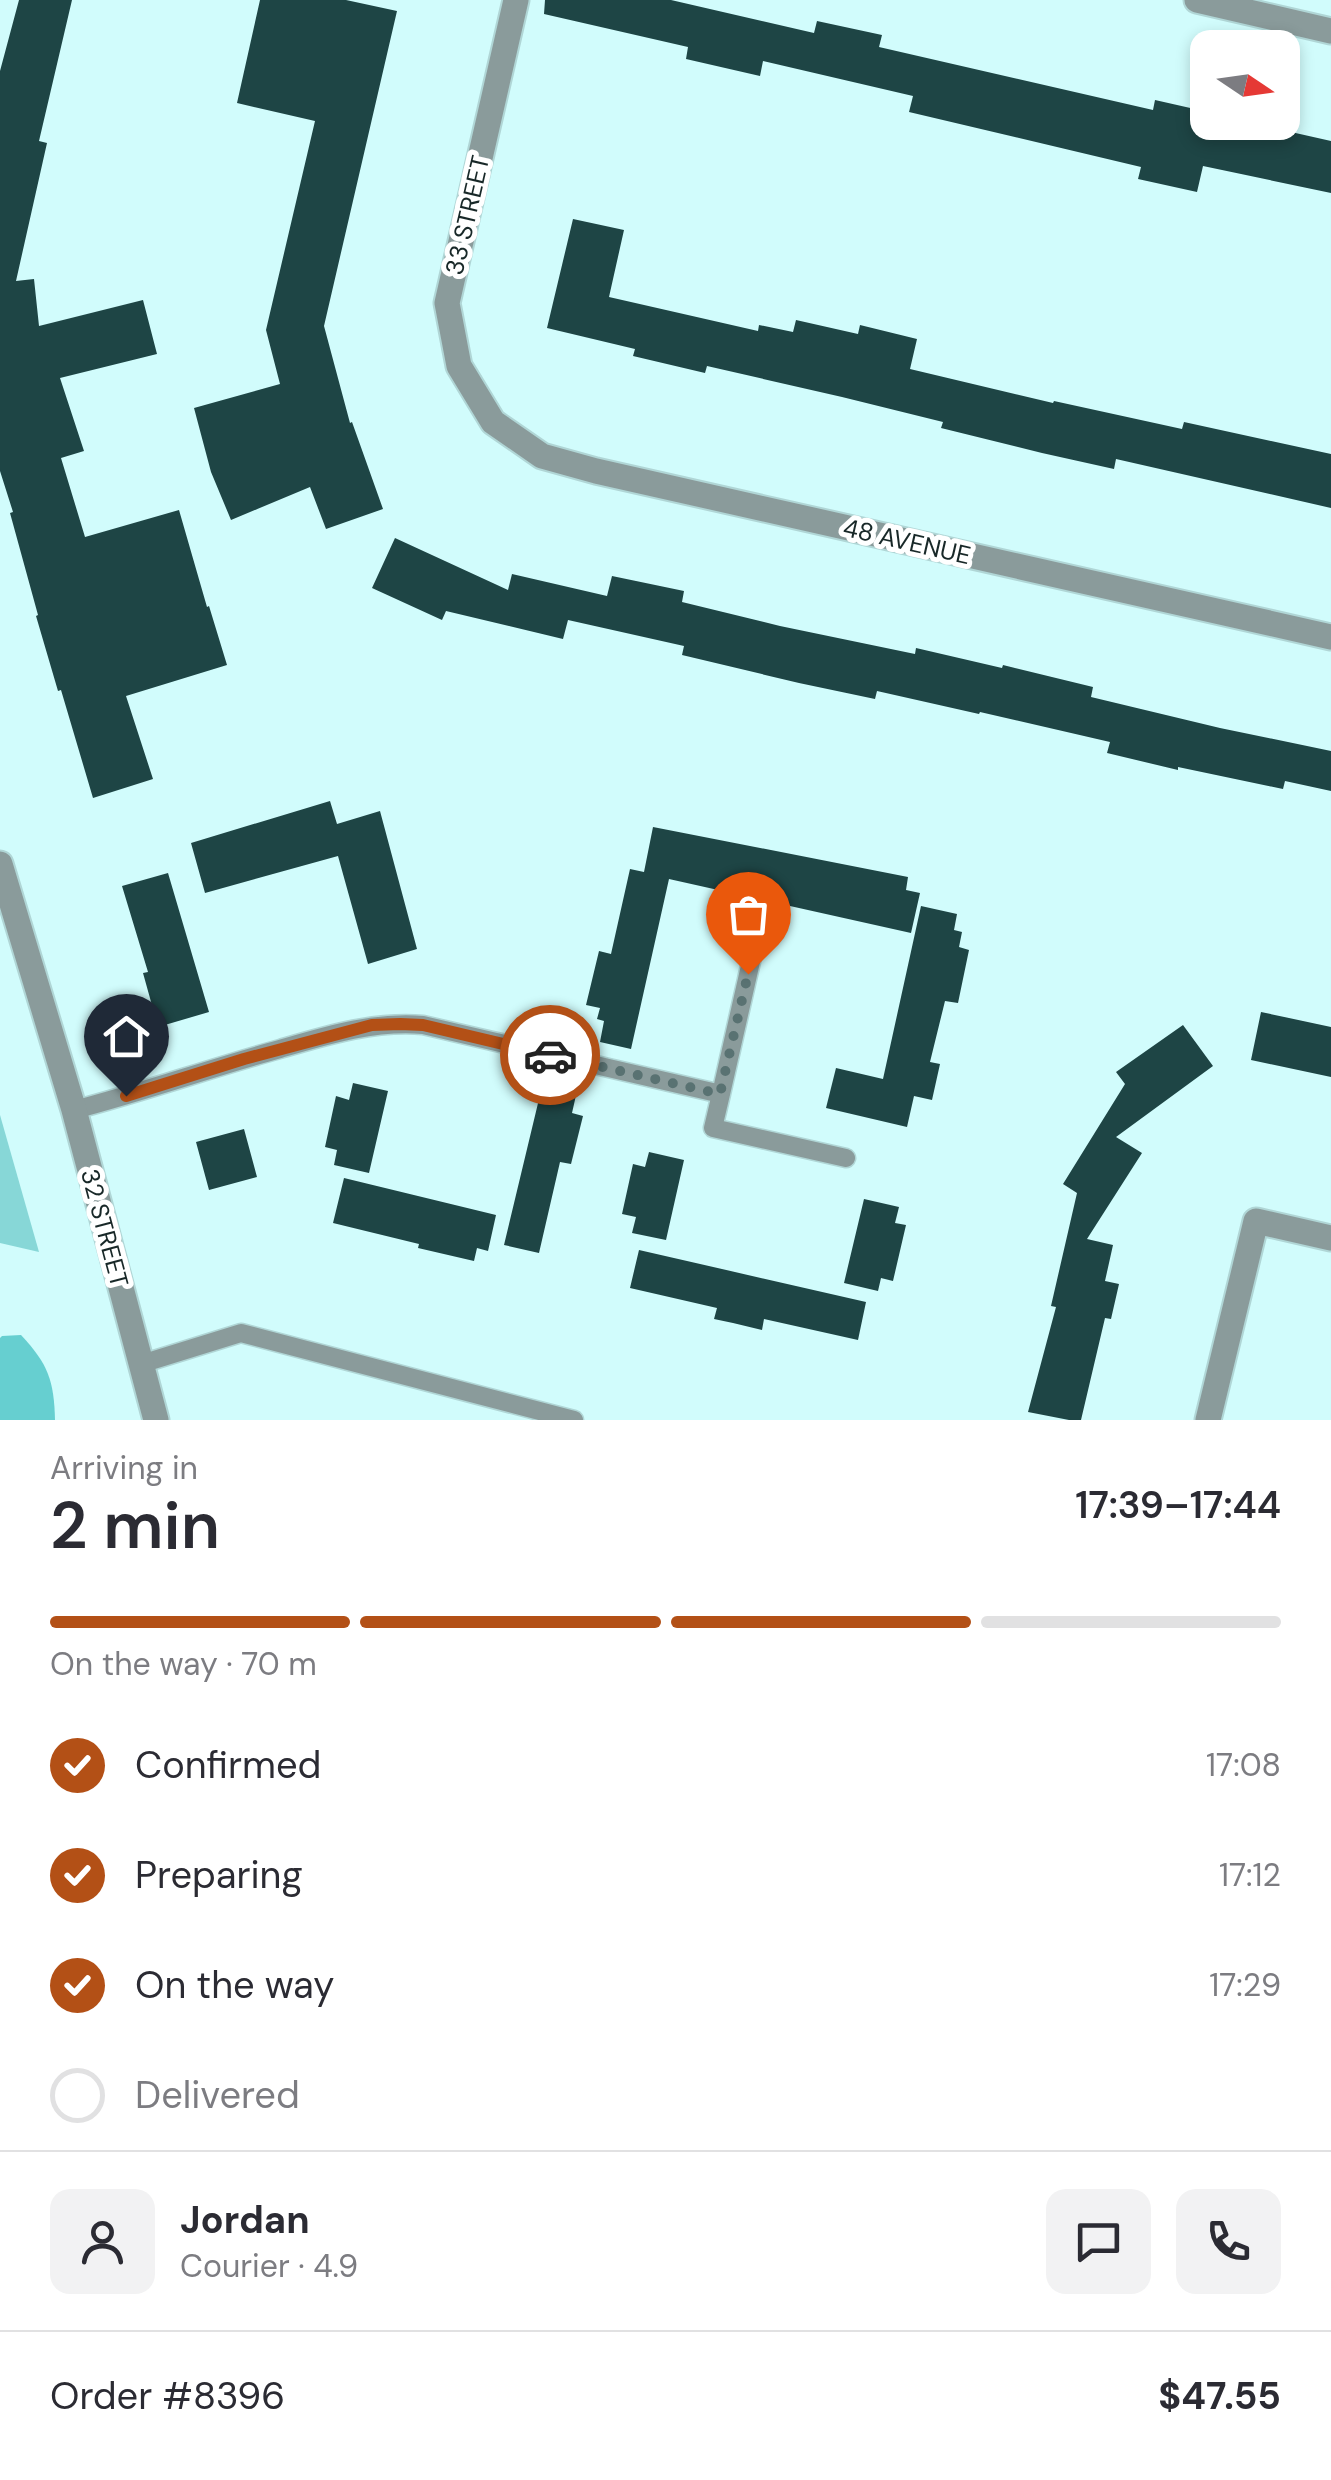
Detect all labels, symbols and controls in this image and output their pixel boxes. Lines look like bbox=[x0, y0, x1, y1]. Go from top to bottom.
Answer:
north arrow bbox=[1190, 30, 1300, 140]
map controls bbox=[1190, 30, 1300, 140]
street label: 33 STREET bbox=[438, 152, 497, 278]
street label: 48 AVENUE bbox=[840, 511, 974, 572]
pin bbox=[706, 872, 791, 975]
icon: bag bbox=[721, 887, 776, 942]
pin bbox=[84, 994, 169, 1097]
courier bbox=[500, 1005, 600, 1105]
icon: home bbox=[99, 1009, 154, 1064]
icon: car bbox=[523, 1028, 578, 1083]
street label: 32 STREET bbox=[73, 1165, 136, 1291]
text: Arriving in bbox=[50, 1447, 198, 1489]
text: 17:39–17:44 bbox=[1075, 1480, 1281, 1530]
text: 2 min bbox=[50, 1484, 220, 1568]
text: On the way · 70 m bbox=[50, 1643, 317, 1685]
icon: check bbox=[50, 1738, 105, 1793]
text: Confirmed bbox=[135, 1740, 321, 1790]
text: 17:08 bbox=[1206, 1744, 1281, 1786]
icon: check bbox=[50, 1848, 105, 1903]
text: Preparing bbox=[135, 1850, 303, 1900]
text: 17:12 bbox=[1219, 1854, 1281, 1896]
icon: check bbox=[50, 1958, 105, 2013]
text: On the way bbox=[135, 1960, 334, 2010]
text: 17:29 bbox=[1209, 1964, 1281, 2006]
text: Delivered bbox=[135, 2070, 300, 2120]
button: person bbox=[50, 2189, 155, 2294]
button: chat bbox=[1046, 2189, 1151, 2294]
button: phone bbox=[1176, 2189, 1281, 2294]
text: Jordan bbox=[180, 2195, 310, 2245]
text: Courier · 4.9 bbox=[180, 2245, 358, 2287]
text: Order #8396 bbox=[50, 2371, 285, 2421]
text: $47.55 bbox=[1158, 2371, 1281, 2421]

